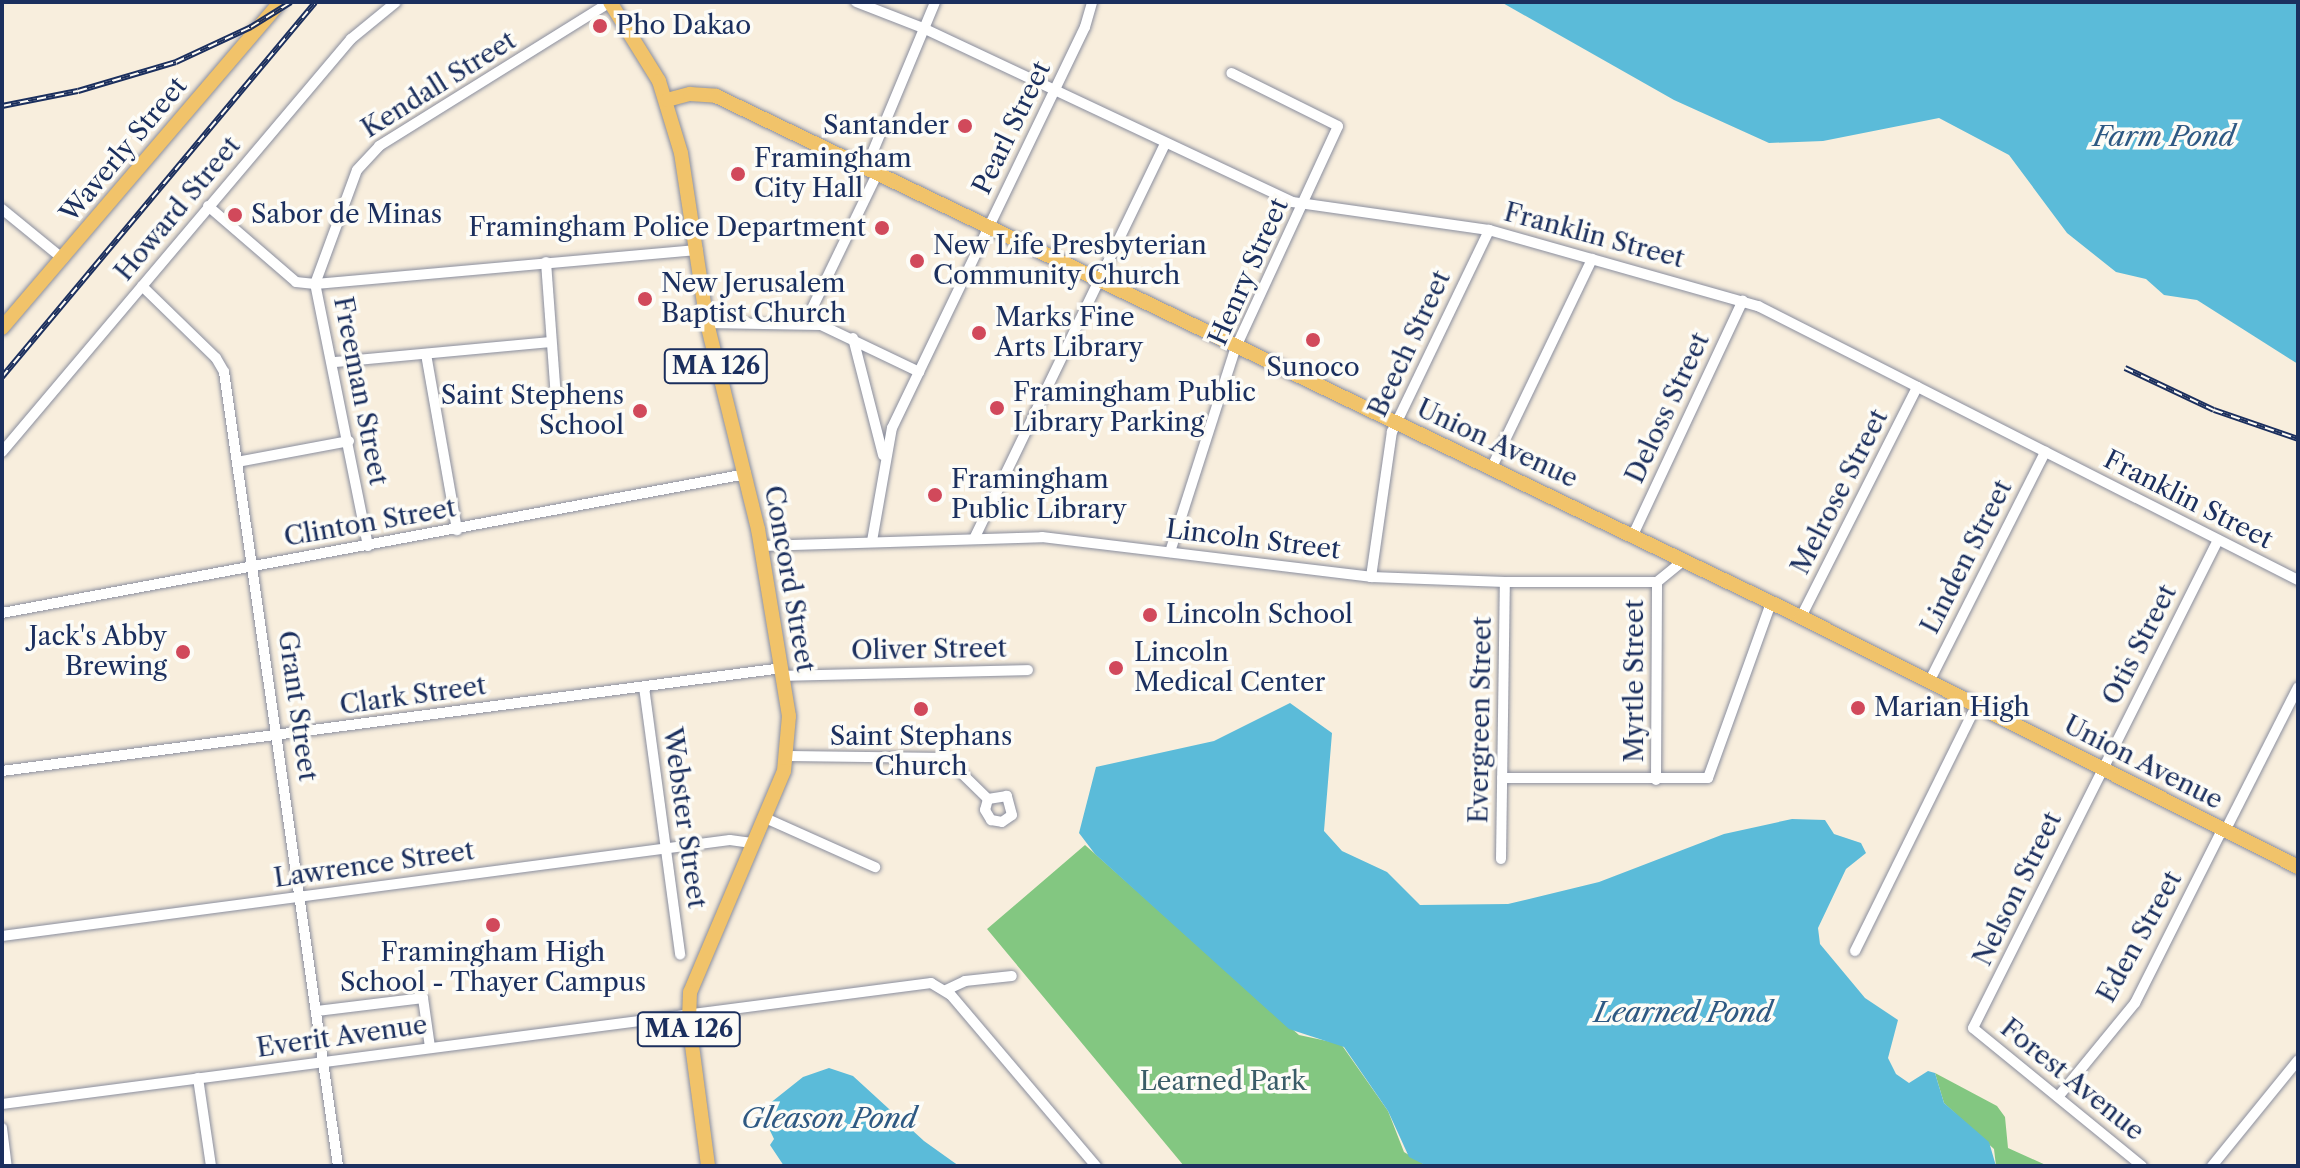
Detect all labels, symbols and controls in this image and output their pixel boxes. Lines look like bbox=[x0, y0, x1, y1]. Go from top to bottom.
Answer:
place label: Pho Dakao bbox=[616, 10, 751, 42]
marker: Pho Dakao bbox=[591, 17, 609, 35]
street label: Kendall Street bbox=[356, 25, 522, 145]
street label: Pearl Street bbox=[966, 56, 1058, 200]
street label: Waverly Street bbox=[54, 71, 194, 229]
place label: Santander bbox=[823, 110, 949, 142]
marker: Santander bbox=[956, 117, 974, 135]
water label: Farm Pond bbox=[2093, 119, 2235, 153]
street label: Howard Street bbox=[109, 131, 247, 287]
place label: Framingham City Hall bbox=[754, 143, 912, 204]
marker: Framingham City Hall bbox=[729, 165, 747, 183]
street label: Henry Street bbox=[1203, 193, 1295, 351]
street label: Franklin Street bbox=[1501, 197, 1687, 275]
place label: Sabor de Minas bbox=[251, 199, 442, 231]
marker: Sabor de Minas bbox=[226, 206, 244, 224]
place label: Framingham Police Department bbox=[468, 212, 866, 244]
marker: Framingham Police Department bbox=[873, 219, 891, 237]
place label: New Life Presbyterian Community Church bbox=[933, 230, 1208, 292]
marker: New Life Presbyterian Community Church bbox=[908, 252, 926, 270]
street label: Beech Street bbox=[1363, 266, 1457, 422]
place label: New Jerusalem Baptist Church bbox=[661, 268, 846, 330]
marker: New Jerusalem Baptist Church bbox=[636, 290, 654, 308]
street label: Freeman Street bbox=[326, 294, 394, 488]
place label: Marks Fine Arts Library bbox=[995, 302, 1143, 364]
marker: Marks Fine Arts Library bbox=[970, 324, 988, 342]
street label: Deloss Street bbox=[1620, 328, 1716, 488]
marker: Sunoco bbox=[1304, 331, 1322, 349]
road number: MA 126 bbox=[662, 346, 770, 386]
place label: Sunoco bbox=[1266, 352, 1360, 384]
place label: Framingham Public Library Parking bbox=[1013, 377, 1256, 438]
place label: Saint Stephens School bbox=[441, 380, 624, 442]
street label: Union Avenue bbox=[1411, 393, 1583, 495]
marker: Framingham Public Library Parking bbox=[988, 399, 1006, 417]
marker: Saint Stephens School bbox=[631, 402, 649, 420]
street label: Melrose Street bbox=[1785, 404, 1895, 580]
street label: Franklin Street bbox=[2098, 444, 2278, 556]
place label: Framingham Public Library bbox=[951, 464, 1127, 526]
street label: Linden Street bbox=[1915, 475, 2019, 639]
street label: Concord Street bbox=[757, 483, 821, 675]
marker: Framingham Public Library bbox=[926, 486, 944, 504]
street label: Clinton Street bbox=[282, 493, 458, 553]
street label: Lincoln Street bbox=[1164, 514, 1342, 566]
street label: Otis Street bbox=[2096, 580, 2184, 710]
place label: Lincoln School bbox=[1166, 599, 1353, 631]
street label: Myrtle Street bbox=[1619, 599, 1651, 763]
marker: Lincoln School bbox=[1141, 606, 1159, 624]
street label: Evergreen Street bbox=[1464, 616, 1498, 824]
place label: Jack's Abby Brewing bbox=[28, 621, 167, 682]
street label: Grant Street bbox=[271, 629, 323, 783]
street label: Oliver Street bbox=[851, 633, 1007, 667]
place label: Lincoln Medical Center bbox=[1134, 637, 1326, 698]
marker: Jack's Abby Brewing bbox=[174, 643, 192, 661]
marker: Lincoln Medical Center bbox=[1105, 657, 1127, 679]
street label: Clark Street bbox=[338, 670, 488, 722]
place label: Marian High bbox=[1874, 692, 2030, 724]
marker: Marian High bbox=[1849, 699, 1867, 717]
marker: Saint Stephans Church bbox=[912, 700, 930, 718]
street label: Union Avenue bbox=[2058, 709, 2228, 817]
place label: Saint Stephans Church bbox=[830, 721, 1012, 782]
street label: Webster Street bbox=[656, 725, 712, 911]
street label: Nelson Street bbox=[1967, 807, 2069, 971]
street label: Lawrence Street bbox=[272, 836, 476, 894]
street label: Eden Street bbox=[2091, 866, 2189, 1008]
marker: Framingham High School - Thayer Campus bbox=[484, 916, 502, 934]
place label: Framingham High School - Thayer Campus bbox=[339, 937, 647, 998]
water label: Learned Pond bbox=[1594, 995, 1772, 1029]
road number: MA 126 bbox=[635, 1009, 743, 1049]
street label: Everit Avenue bbox=[254, 1010, 430, 1064]
street label: Forest Avenue bbox=[1994, 1012, 2150, 1148]
park label: Learned Park bbox=[1140, 1066, 1306, 1098]
water label: Gleason Pond bbox=[741, 1101, 917, 1135]

